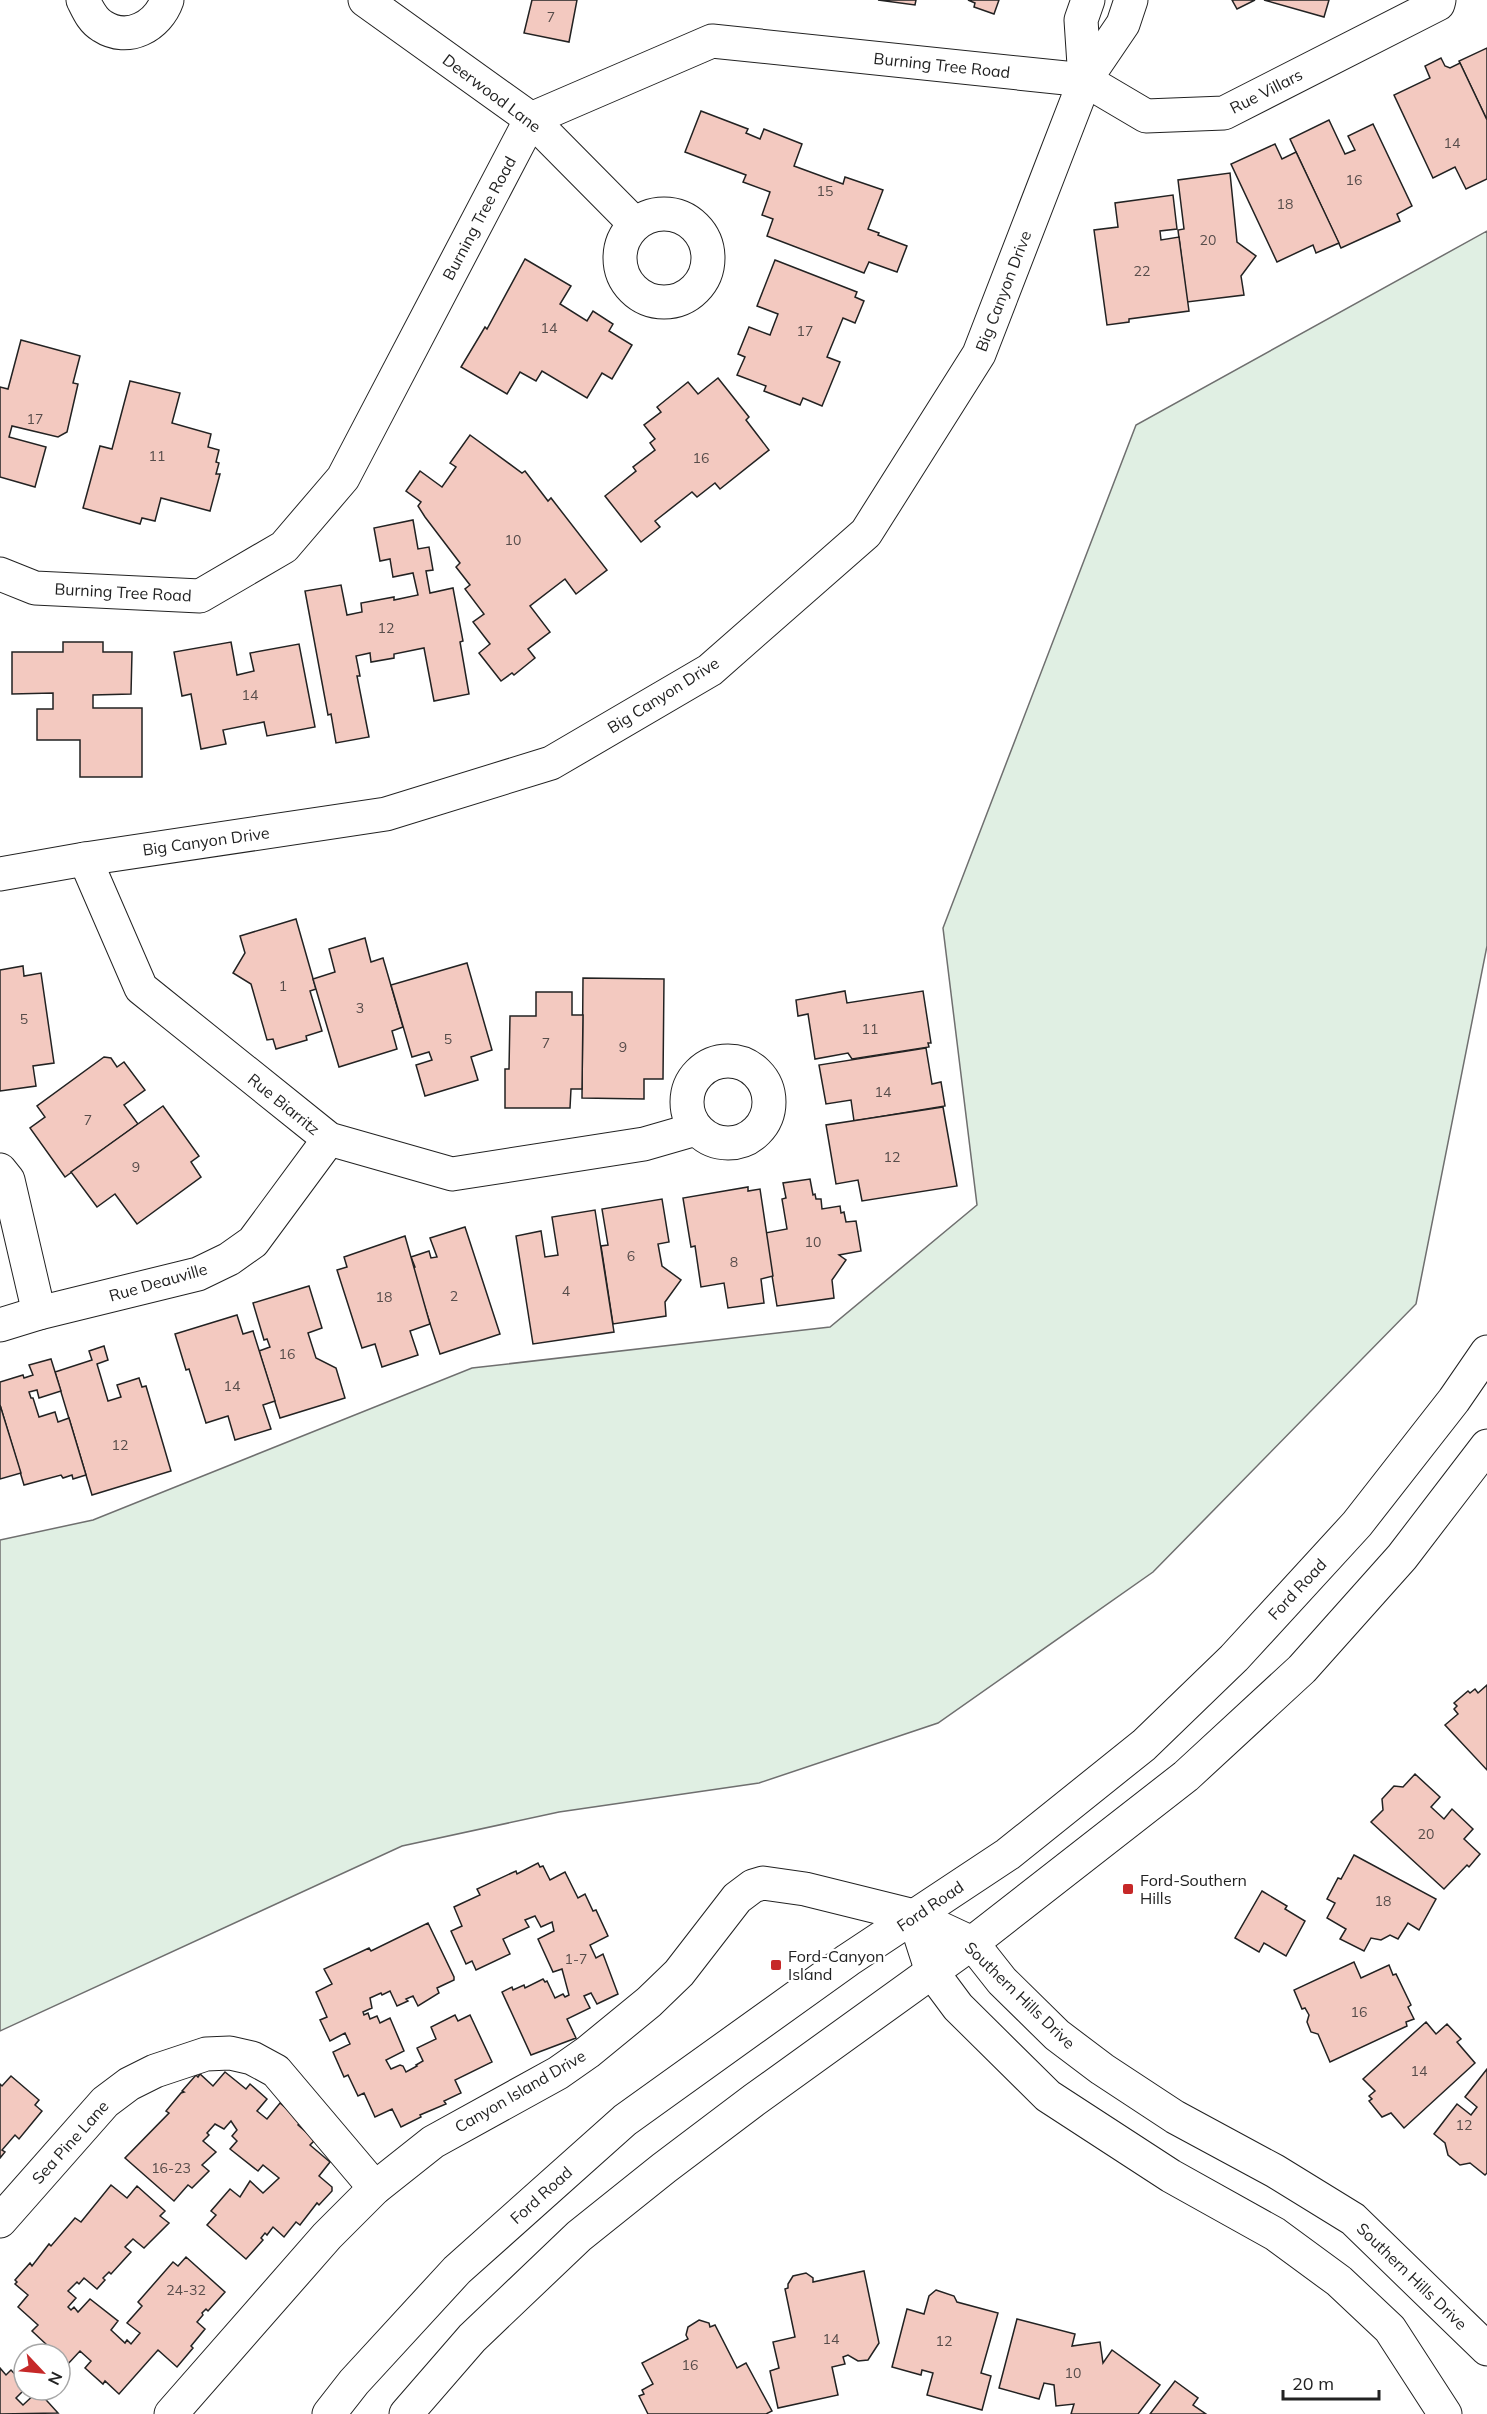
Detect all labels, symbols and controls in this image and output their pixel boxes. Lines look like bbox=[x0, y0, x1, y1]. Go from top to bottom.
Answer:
house number: 7 bbox=[547, 8, 555, 26]
street label: Burning Tree Road bbox=[873, 48, 1011, 82]
street label: Deerwood Lane bbox=[439, 50, 545, 136]
street label: Rue Villars bbox=[1226, 64, 1306, 118]
house number: 14 bbox=[1444, 134, 1461, 152]
street label: Burning Tree Road bbox=[438, 153, 520, 283]
house number: 16 bbox=[1346, 171, 1362, 189]
house number: 15 bbox=[817, 182, 833, 200]
house number: 18 bbox=[1277, 195, 1293, 213]
street label: Big Canyon Drive bbox=[971, 228, 1035, 354]
house number: 20 bbox=[1200, 231, 1216, 249]
house number: 22 bbox=[1134, 262, 1150, 280]
house number: 14 bbox=[541, 319, 558, 337]
house number: 17 bbox=[797, 322, 813, 340]
house number: 17 bbox=[27, 410, 43, 428]
house number: 11 bbox=[149, 447, 165, 465]
house number: 16 bbox=[693, 449, 709, 467]
house number: 10 bbox=[505, 531, 521, 549]
street label: Burning Tree Road bbox=[54, 578, 192, 606]
house number: 12 bbox=[378, 619, 394, 637]
street label: Big Canyon Drive bbox=[604, 653, 722, 737]
house number: 14 bbox=[242, 686, 259, 704]
street label: Big Canyon Drive bbox=[141, 822, 271, 860]
house number: 1 bbox=[279, 977, 287, 995]
house number: 3 bbox=[356, 999, 364, 1017]
house number: 5 bbox=[20, 1010, 28, 1028]
house number: 11 bbox=[862, 1020, 878, 1038]
house number: 5 bbox=[444, 1030, 452, 1048]
house number: 7 bbox=[542, 1034, 550, 1052]
house number: 9 bbox=[619, 1038, 627, 1056]
street label: Rue Biarritz bbox=[244, 1069, 324, 1139]
house number: 14 bbox=[875, 1083, 892, 1101]
house number: 7 bbox=[84, 1111, 92, 1129]
house number: 12 bbox=[884, 1148, 900, 1166]
house number: 9 bbox=[132, 1158, 140, 1176]
house number: 10 bbox=[805, 1233, 821, 1251]
house number: 6 bbox=[627, 1247, 635, 1265]
house number: 8 bbox=[730, 1253, 738, 1271]
street label: Rue Deauville bbox=[107, 1258, 209, 1306]
house number: 4 bbox=[562, 1282, 571, 1300]
house number: 2 bbox=[450, 1287, 458, 1305]
house number: 18 bbox=[376, 1288, 392, 1306]
house number: 16 bbox=[279, 1345, 295, 1363]
house number: 14 bbox=[224, 1377, 241, 1395]
house number: 12 bbox=[112, 1436, 128, 1454]
street label: Ford Road bbox=[1264, 1554, 1330, 1624]
house number: 20 bbox=[1418, 1825, 1434, 1843]
place label: Ford-Southern Hills bbox=[1140, 1870, 1247, 1908]
street label: Ford Road bbox=[893, 1876, 967, 1936]
marker: Ford-Southern Hills bbox=[1121, 1882, 1135, 1896]
house number: 18 bbox=[1375, 1892, 1391, 1910]
street label: Southern Hills Drive bbox=[961, 1937, 1079, 2053]
place label: Ford-Canyon Island bbox=[788, 1946, 884, 1984]
house number: 1-7 bbox=[565, 1950, 587, 1968]
marker: Ford-Canyon Island bbox=[769, 1958, 783, 1972]
house number: 16 bbox=[1351, 2003, 1367, 2021]
street label: Canyon Island Drive bbox=[451, 2045, 589, 2137]
house number: 14 bbox=[1411, 2062, 1428, 2080]
street label: Sea Pine Lane bbox=[27, 2096, 113, 2188]
house number: 12 bbox=[1456, 2116, 1472, 2134]
house number: 16-23 bbox=[151, 2159, 191, 2177]
street label: Ford Road bbox=[506, 2162, 576, 2228]
street label: Southern Hills Drive bbox=[1353, 2218, 1471, 2334]
house number: 24-32 bbox=[166, 2281, 206, 2299]
house number: 14 bbox=[823, 2330, 840, 2348]
house number: 12 bbox=[936, 2332, 952, 2350]
north arrow bbox=[12, 2342, 72, 2402]
house number: 16 bbox=[682, 2356, 698, 2374]
scale bar bbox=[1283, 2363, 1379, 2401]
house number: 10 bbox=[1065, 2364, 1081, 2382]
text: N bbox=[44, 2369, 67, 2388]
text: 20 m bbox=[1292, 2372, 1334, 2395]

